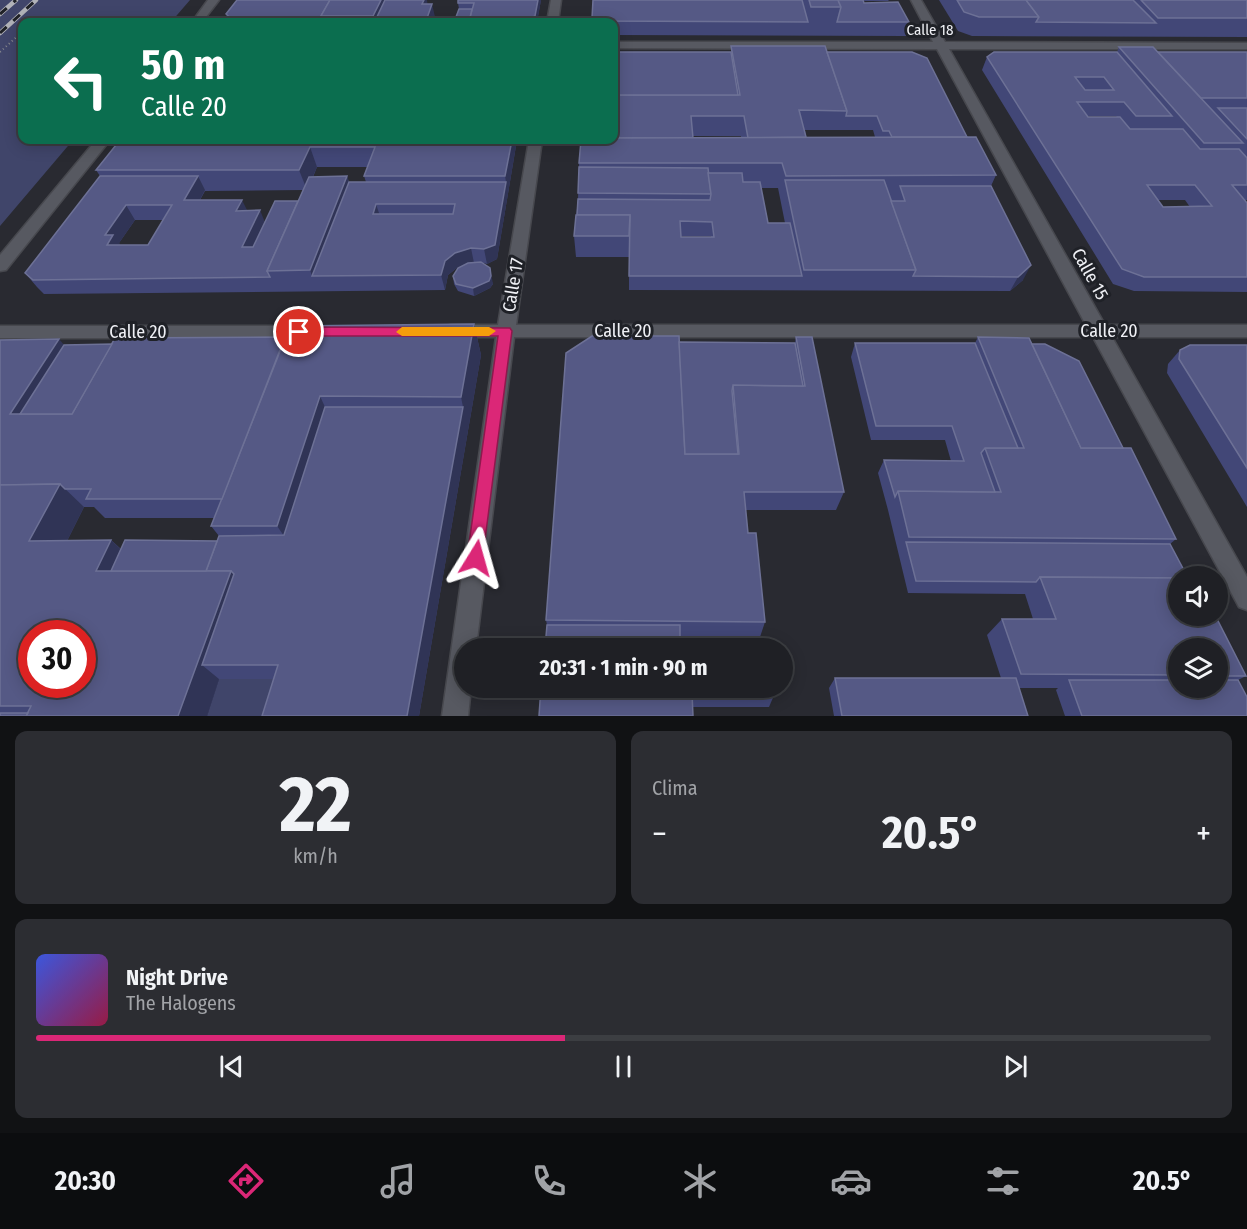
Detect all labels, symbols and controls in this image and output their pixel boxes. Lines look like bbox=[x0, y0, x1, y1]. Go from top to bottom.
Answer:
street label: Calle 18 bbox=[907, 21, 953, 39]
text: 50 m bbox=[141, 40, 225, 90]
icon: left bbox=[42, 42, 120, 120]
text: Calle 20 bbox=[141, 91, 227, 123]
street label: Calle 15 bbox=[1067, 244, 1113, 304]
street label: Calle 17 bbox=[498, 256, 528, 314]
pin bbox=[273, 306, 324, 357]
icon: arrive bbox=[282, 315, 315, 348]
street label: Calle 20 bbox=[594, 320, 652, 342]
street label: Calle 20 bbox=[1080, 320, 1138, 342]
street label: Calle 20 bbox=[109, 321, 167, 343]
position arrow bbox=[444, 526, 508, 590]
map controls bbox=[1168, 566, 1228, 698]
button: sound bbox=[1168, 566, 1228, 626]
speed limit sign: 30 bbox=[18, 620, 96, 698]
button: layers bbox=[1168, 638, 1228, 698]
text: 20:31 · 1 min · 90 m bbox=[540, 654, 707, 681]
text: 22 bbox=[279, 758, 352, 852]
text: Clima bbox=[652, 776, 697, 800]
text: 20.5° bbox=[882, 806, 981, 860]
text: − bbox=[652, 814, 667, 854]
text: + bbox=[1196, 814, 1211, 854]
text: km/h bbox=[293, 844, 338, 868]
text: Night Drive bbox=[126, 964, 228, 991]
text: The Halogens bbox=[126, 991, 236, 1015]
icon: previous bbox=[215, 1050, 248, 1083]
icon: pause bbox=[607, 1050, 640, 1083]
icon: next bbox=[999, 1050, 1032, 1083]
icon: directions bbox=[225, 1160, 267, 1202]
icon: music bbox=[377, 1160, 419, 1202]
icon: phone bbox=[528, 1160, 570, 1202]
icon: climate bbox=[679, 1160, 721, 1202]
icon: car bbox=[830, 1160, 872, 1202]
icon: filters bbox=[982, 1160, 1024, 1202]
text: 20:30 bbox=[55, 1165, 116, 1197]
text: 20.5° bbox=[1133, 1165, 1192, 1197]

